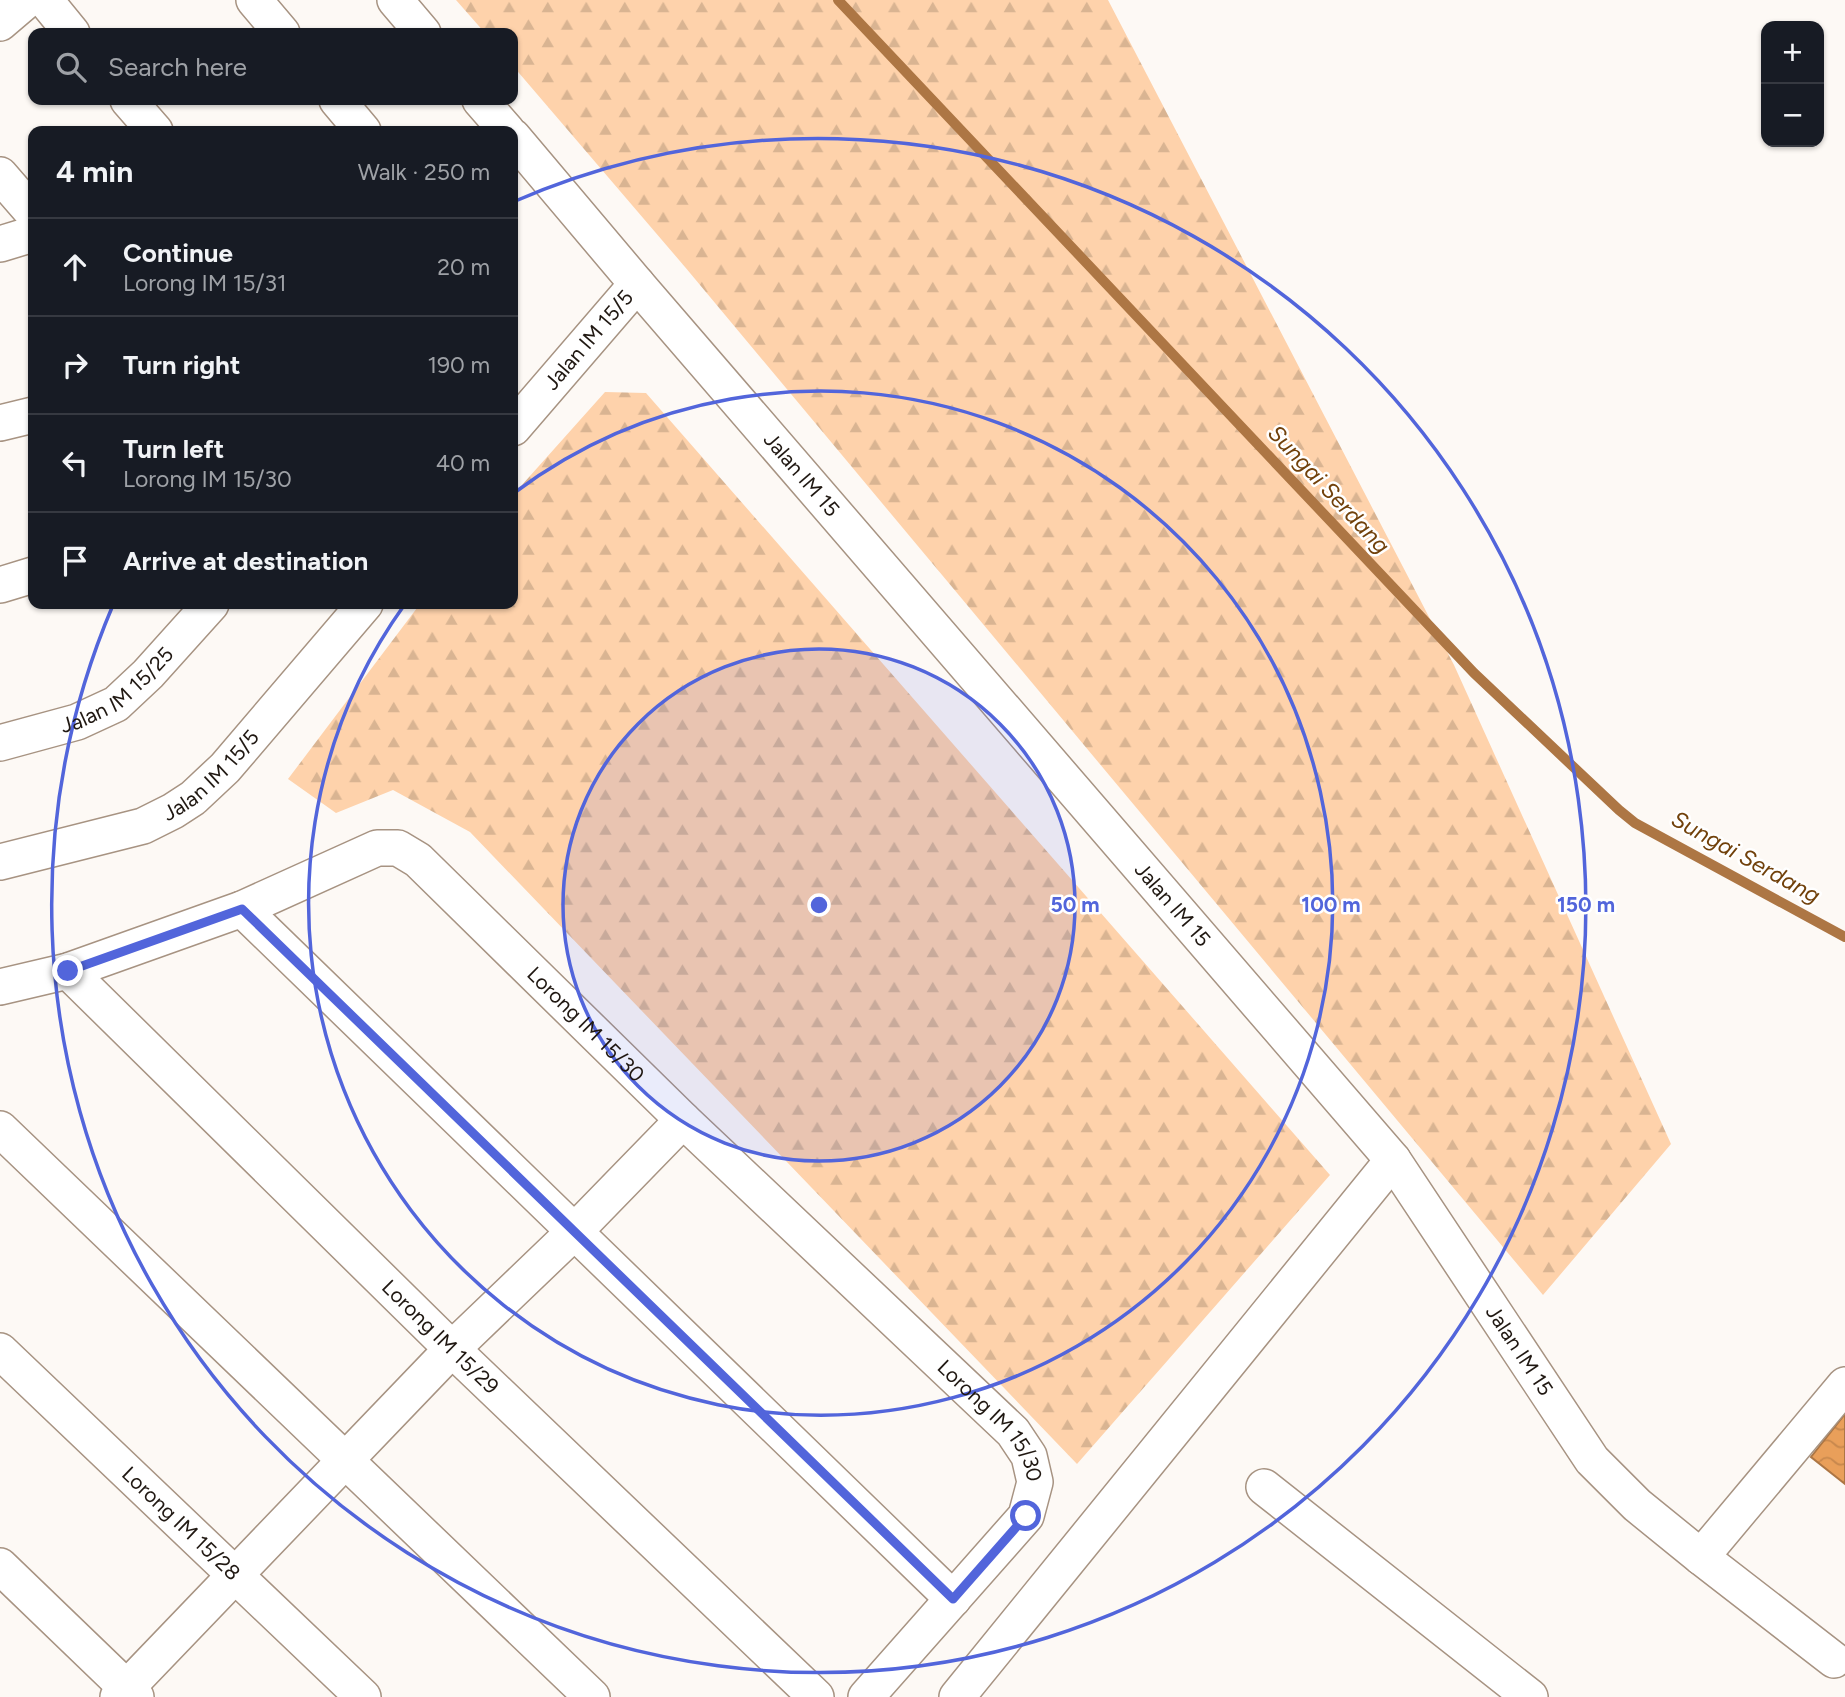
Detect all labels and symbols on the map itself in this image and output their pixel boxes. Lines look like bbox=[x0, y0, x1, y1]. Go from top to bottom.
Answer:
street label: Jalan IM 15/5 bbox=[539, 285, 638, 395]
water label: Sungai Serdang bbox=[1262, 419, 1396, 559]
street label: Jalan IM 15 bbox=[759, 427, 845, 521]
street label: Jalan IM 15/25 bbox=[58, 642, 178, 738]
street label: Jalan IM 15/5 bbox=[158, 725, 264, 826]
water label: Sungai Serdang bbox=[1667, 805, 1825, 909]
street label: Jalan IM 15 bbox=[1130, 857, 1216, 951]
text: 50 m bbox=[1050, 892, 1100, 917]
text: 100 m bbox=[1301, 892, 1361, 917]
text: 150 m bbox=[1557, 892, 1615, 917]
centre of rings bbox=[807, 893, 831, 917]
route end bbox=[52, 955, 83, 986]
street label: Lorong IM 15/30 bbox=[522, 961, 650, 1087]
street label: Lorong IM 15/29 bbox=[377, 1274, 504, 1399]
street label: Jalan IM 15 bbox=[1481, 1300, 1559, 1400]
street label: Lorong IM 15/30 bbox=[932, 1354, 1047, 1484]
street label: Lorong IM 15/28 bbox=[117, 1461, 246, 1585]
route start bbox=[1010, 1500, 1041, 1531]

